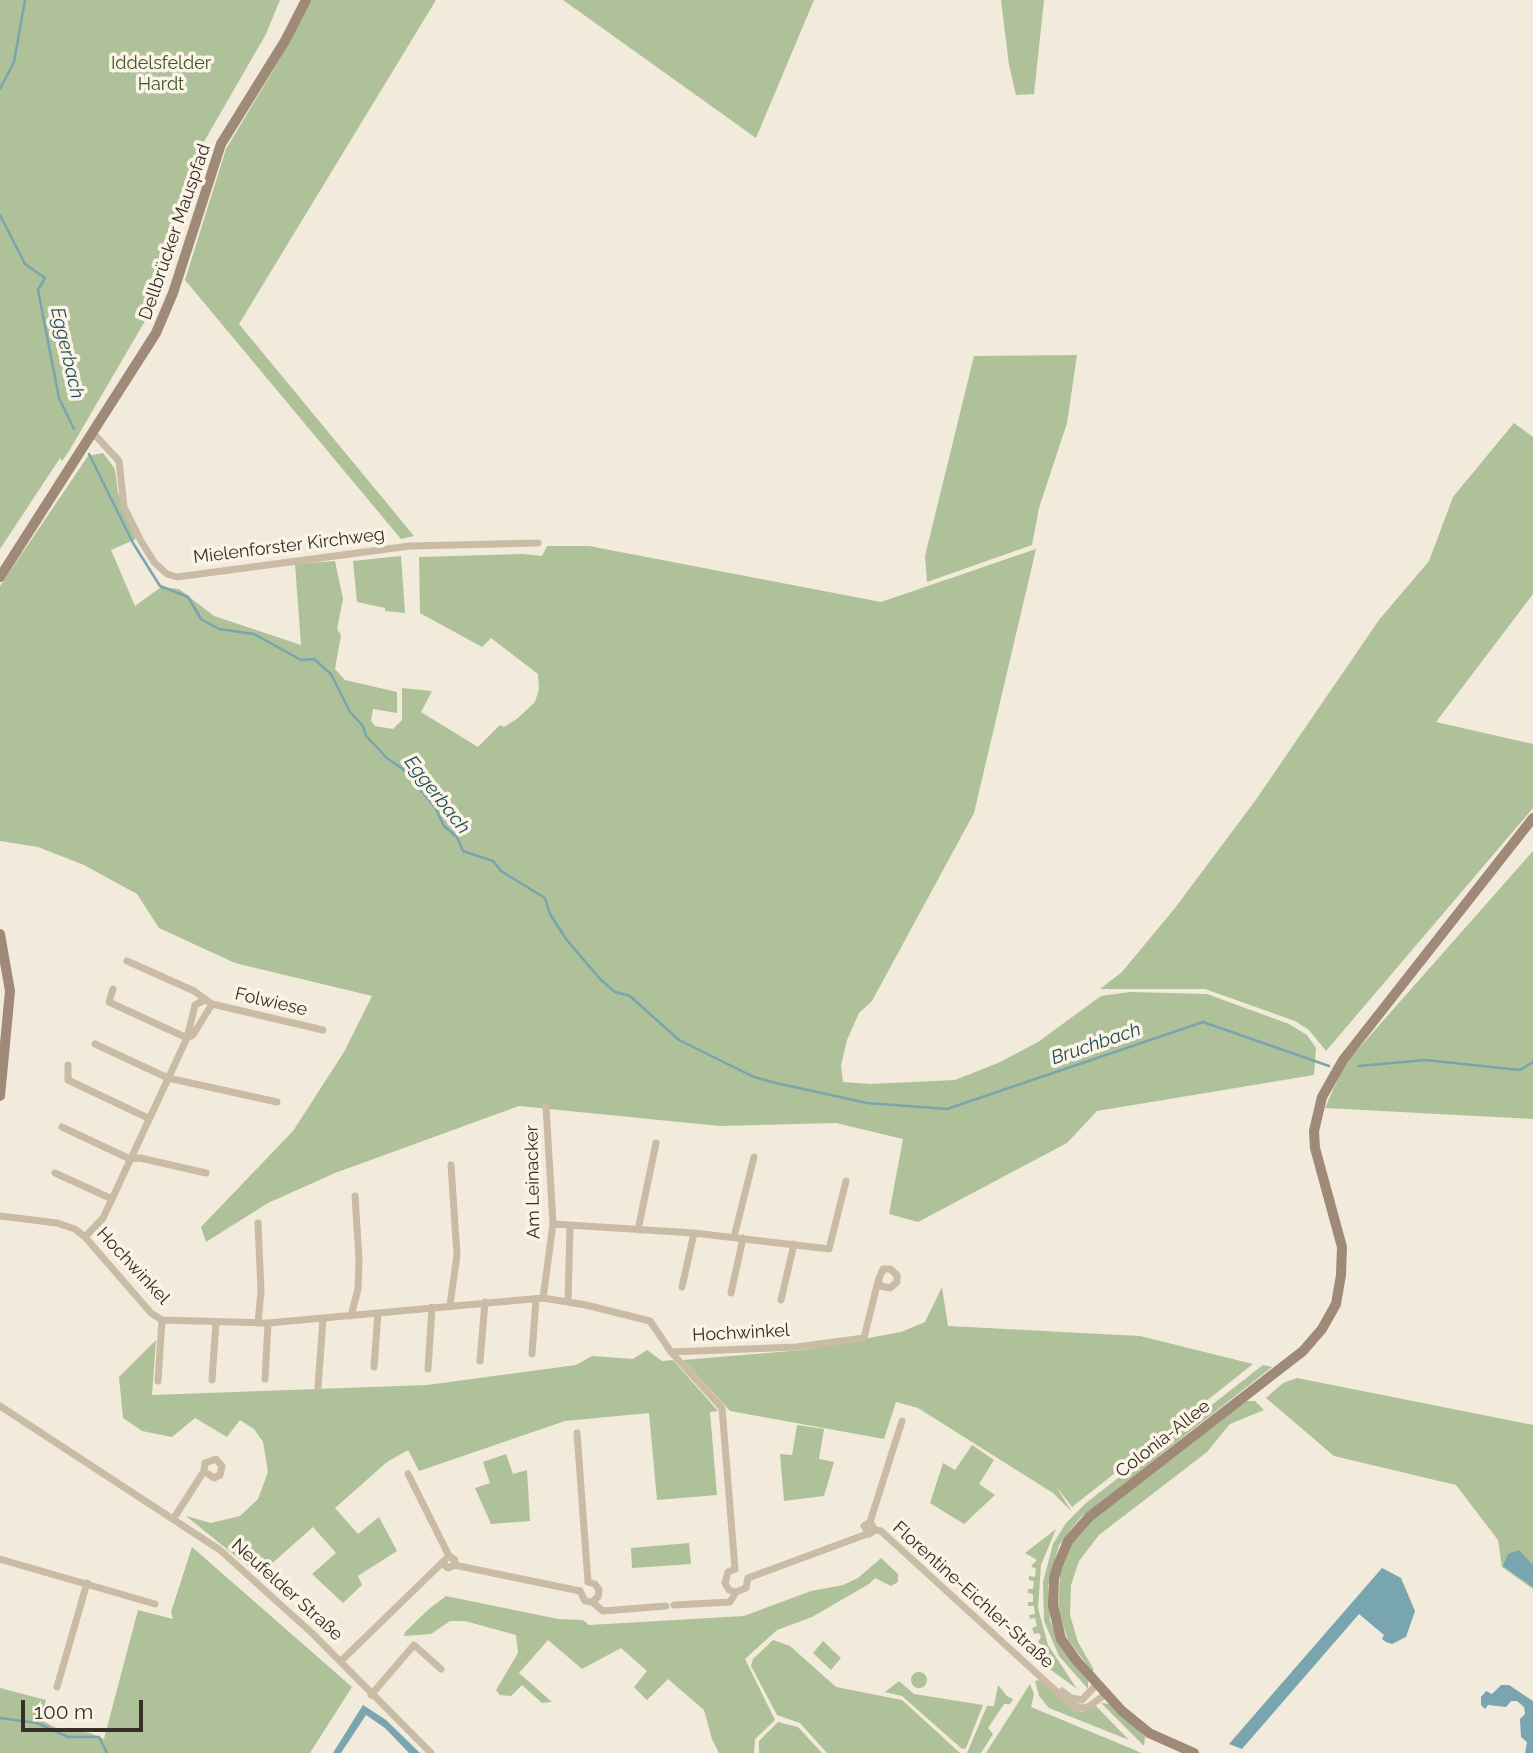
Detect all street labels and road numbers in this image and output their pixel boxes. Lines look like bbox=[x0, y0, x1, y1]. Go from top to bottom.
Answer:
street label: Dellbrücker Mauspfad bbox=[135, 141, 215, 323]
street label: Mielenforster Kirchweg bbox=[192, 524, 386, 568]
street label: Folwiese bbox=[233, 983, 309, 1021]
street label: Am Leinacker bbox=[521, 1125, 545, 1239]
street label: Hochwinkel bbox=[92, 1223, 174, 1309]
street label: Hochwinkel bbox=[692, 1320, 790, 1346]
street label: Colonia-Allee bbox=[1112, 1396, 1214, 1482]
street label: Florentine-Eichler-Straße bbox=[888, 1517, 1058, 1673]
street label: Neufelder Straße bbox=[227, 1534, 347, 1646]

